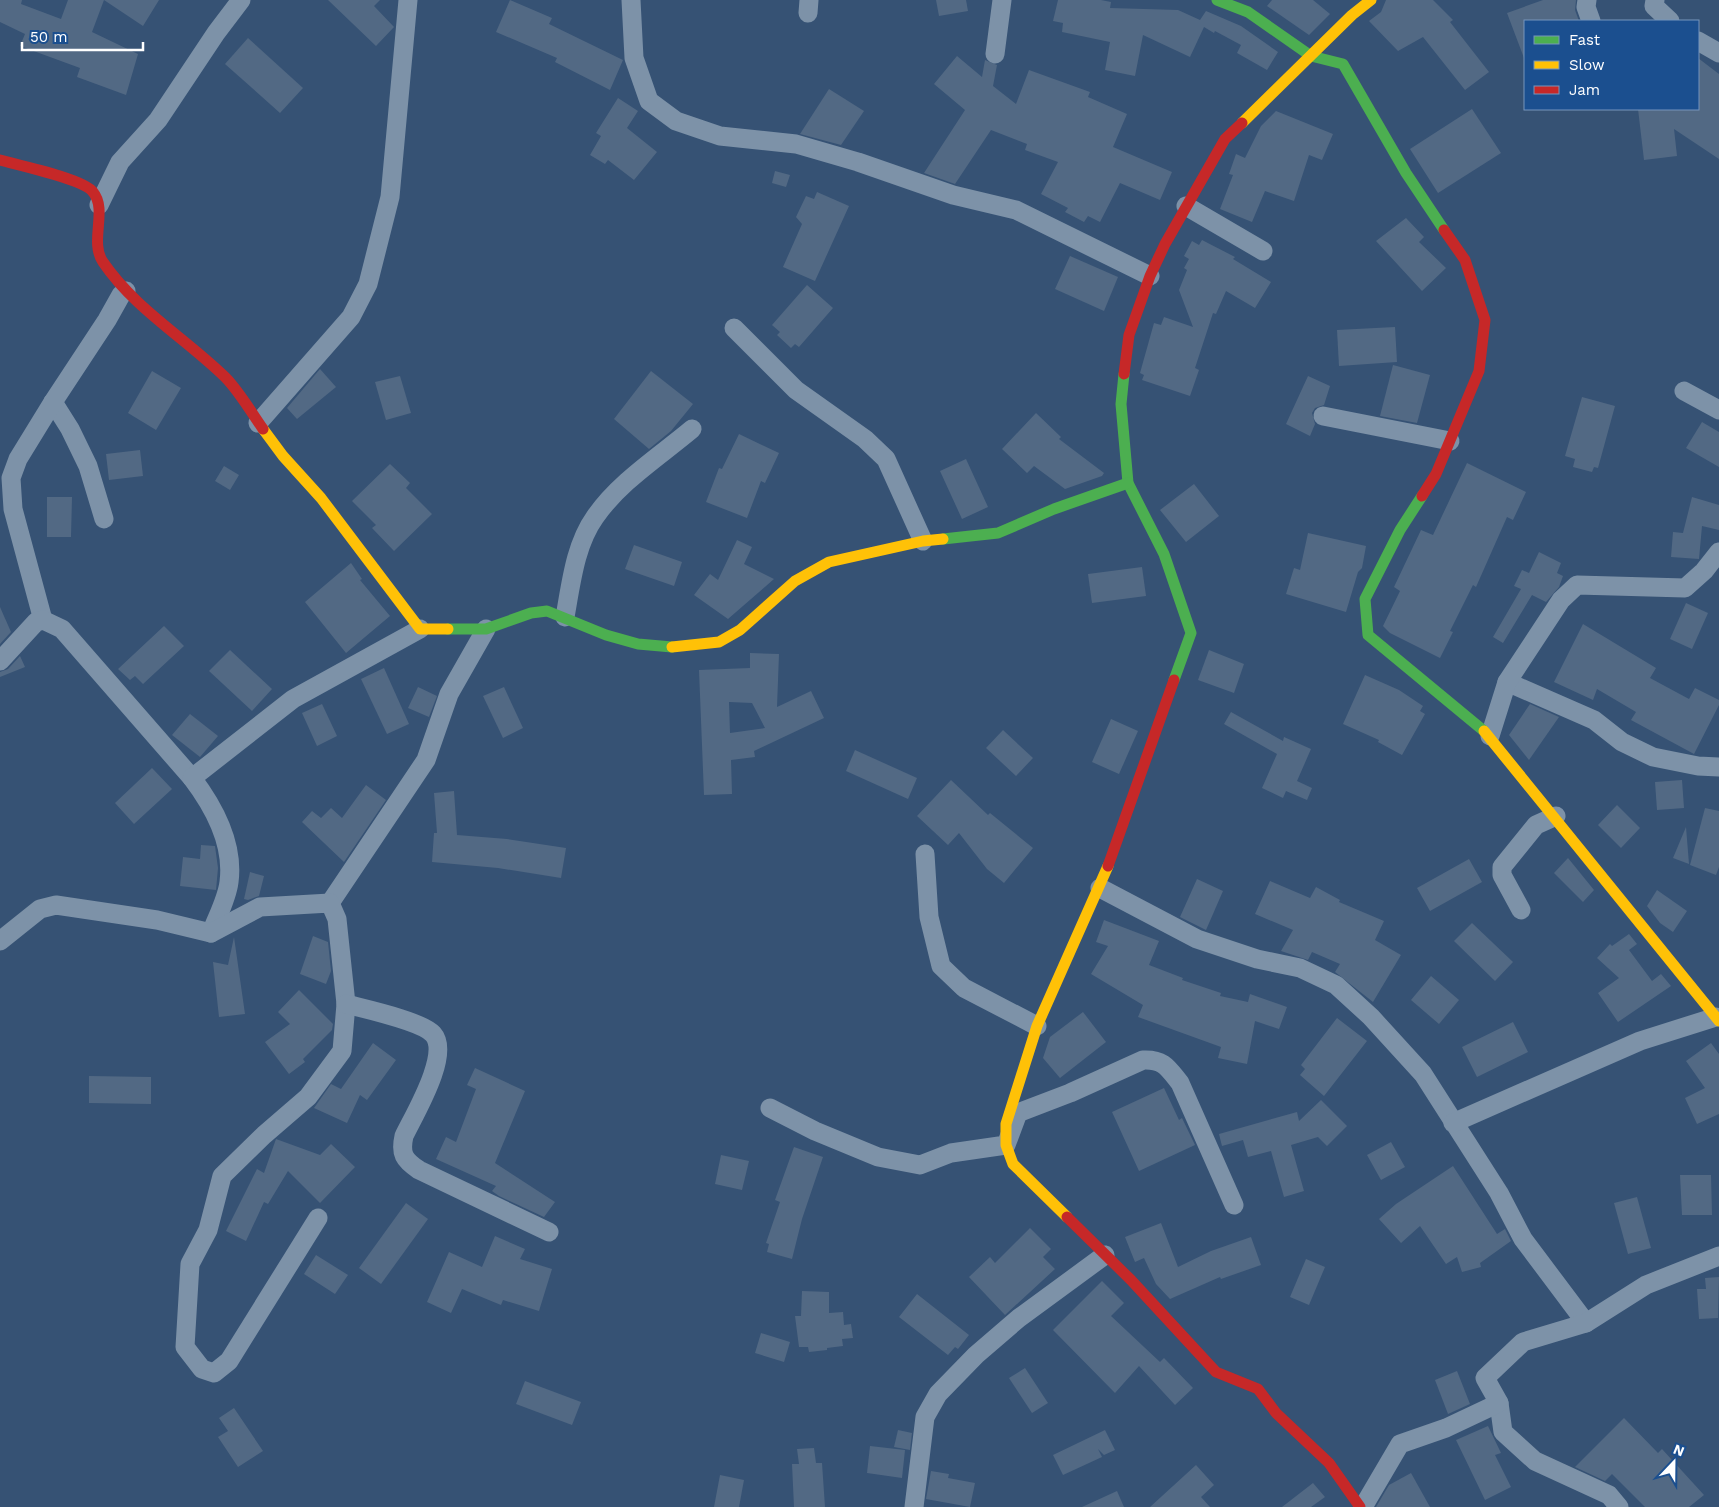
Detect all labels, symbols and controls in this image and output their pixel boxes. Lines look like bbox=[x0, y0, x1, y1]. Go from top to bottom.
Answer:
scale bar bbox=[22, 20, 144, 52]
legend bbox=[1524, 20, 1699, 110]
text: 50 m bbox=[30, 28, 67, 46]
text: Fast bbox=[1569, 31, 1601, 49]
text: Slow bbox=[1569, 56, 1605, 74]
text: Jam bbox=[1569, 81, 1600, 99]
north arrow bbox=[1649, 1437, 1699, 1487]
text: N bbox=[1671, 1441, 1687, 1459]

